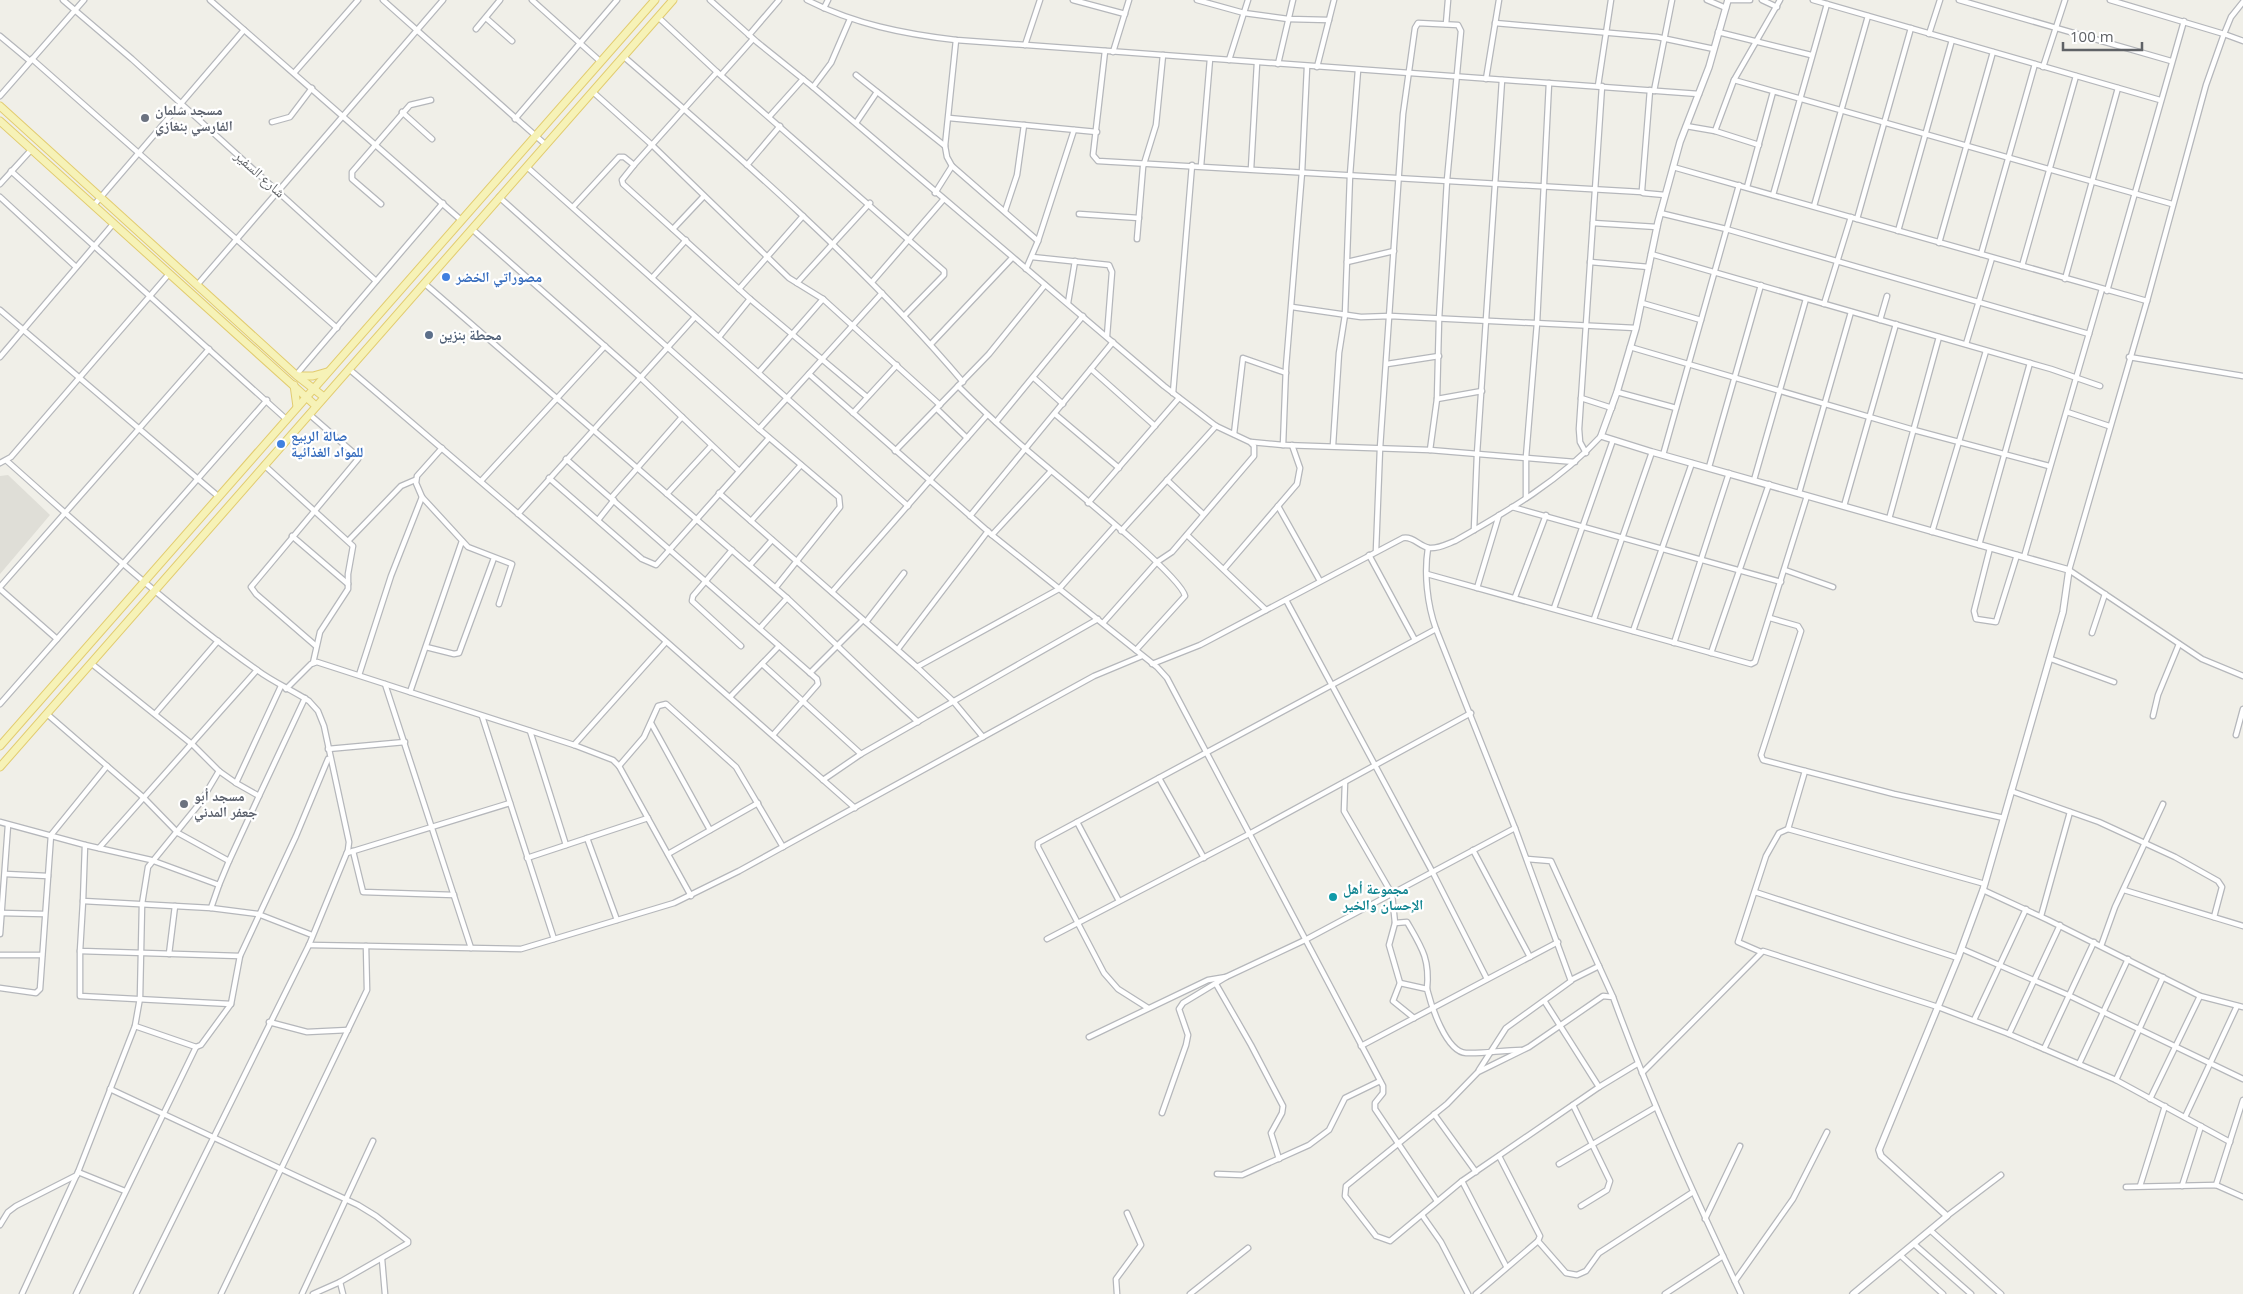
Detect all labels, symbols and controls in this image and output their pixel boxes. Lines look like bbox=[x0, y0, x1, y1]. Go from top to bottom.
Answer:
scale bar bbox=[2063, 20, 2142, 52]
text: 100 m bbox=[2070, 26, 2114, 46]
place label: مسجد سلمان الفارسي بنغازي bbox=[155, 100, 233, 137]
marker: مسجد سلمان الفارسي بنغازي bbox=[139, 112, 151, 124]
street label: شارع السفير bbox=[230, 145, 290, 202]
place label: مصوراتي الخضر bbox=[455, 267, 542, 288]
marker: مصوراتي الخضر bbox=[440, 271, 452, 283]
place label: محطة بنزين bbox=[439, 325, 502, 344]
marker: محطة بنزين bbox=[423, 329, 435, 341]
place label: صالة الربيع للمواد الغذائية bbox=[291, 426, 363, 461]
marker: صالة الربيع للمواد الغذائية bbox=[275, 438, 287, 450]
place label: مسجد أبو جعفر المدني bbox=[194, 786, 257, 823]
marker: مسجد أبو جعفر المدني bbox=[178, 798, 190, 810]
place label: مجموعة أهل الإحسان والخير bbox=[1342, 879, 1423, 914]
marker: مجموعة أهل الإحسان والخير bbox=[1327, 891, 1339, 903]

